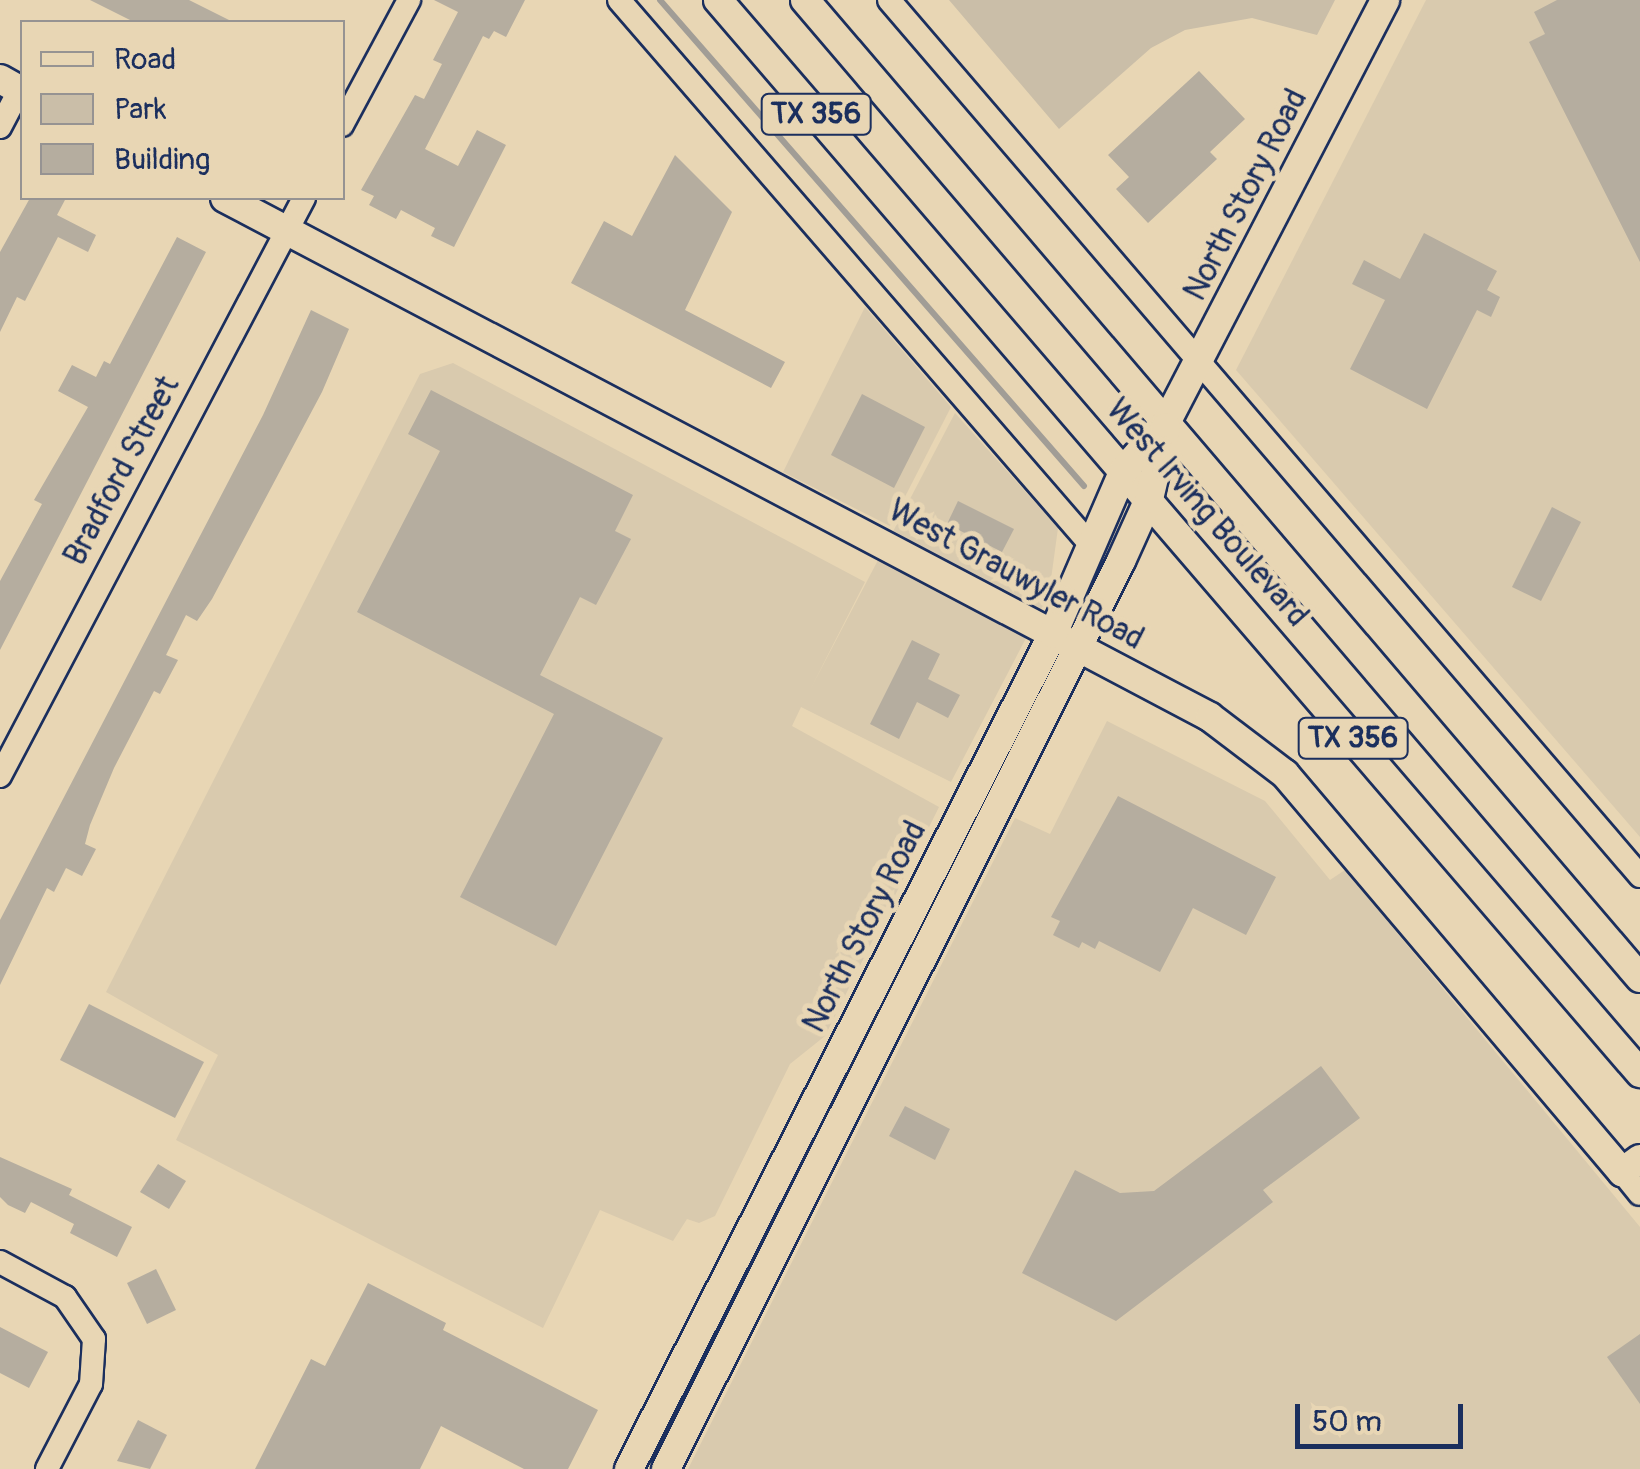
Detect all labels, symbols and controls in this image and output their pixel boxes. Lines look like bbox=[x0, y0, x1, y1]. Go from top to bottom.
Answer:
legend bbox=[20, 20, 345, 200]
text: Road bbox=[114, 41, 176, 78]
street label: North Story Road bbox=[1176, 83, 1316, 307]
road number: TX 356 bbox=[758, 89, 874, 139]
text: Park bbox=[114, 91, 167, 128]
text: Building bbox=[114, 141, 210, 178]
street label: Bradford Street bbox=[56, 370, 188, 572]
street label: West Irving Boulevard bbox=[1098, 391, 1316, 635]
street label: West Grauwyler Road bbox=[882, 491, 1150, 659]
road number: TX 356 bbox=[1296, 713, 1410, 763]
street label: North Story Road bbox=[795, 815, 935, 1039]
scale bar bbox=[1300, 1384, 1468, 1446]
text: 50 m bbox=[1312, 1403, 1382, 1440]

